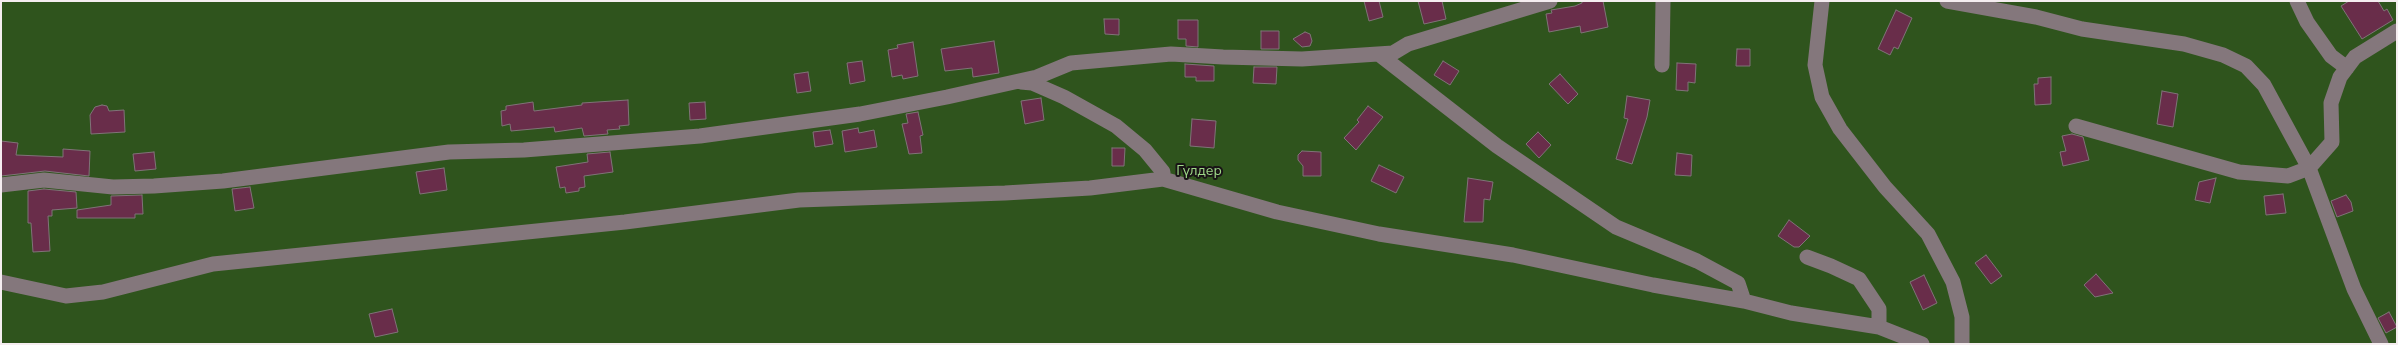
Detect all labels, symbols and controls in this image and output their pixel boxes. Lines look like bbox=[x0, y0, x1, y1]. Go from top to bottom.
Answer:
park label: Гүлдер bbox=[1176, 164, 1222, 180]

